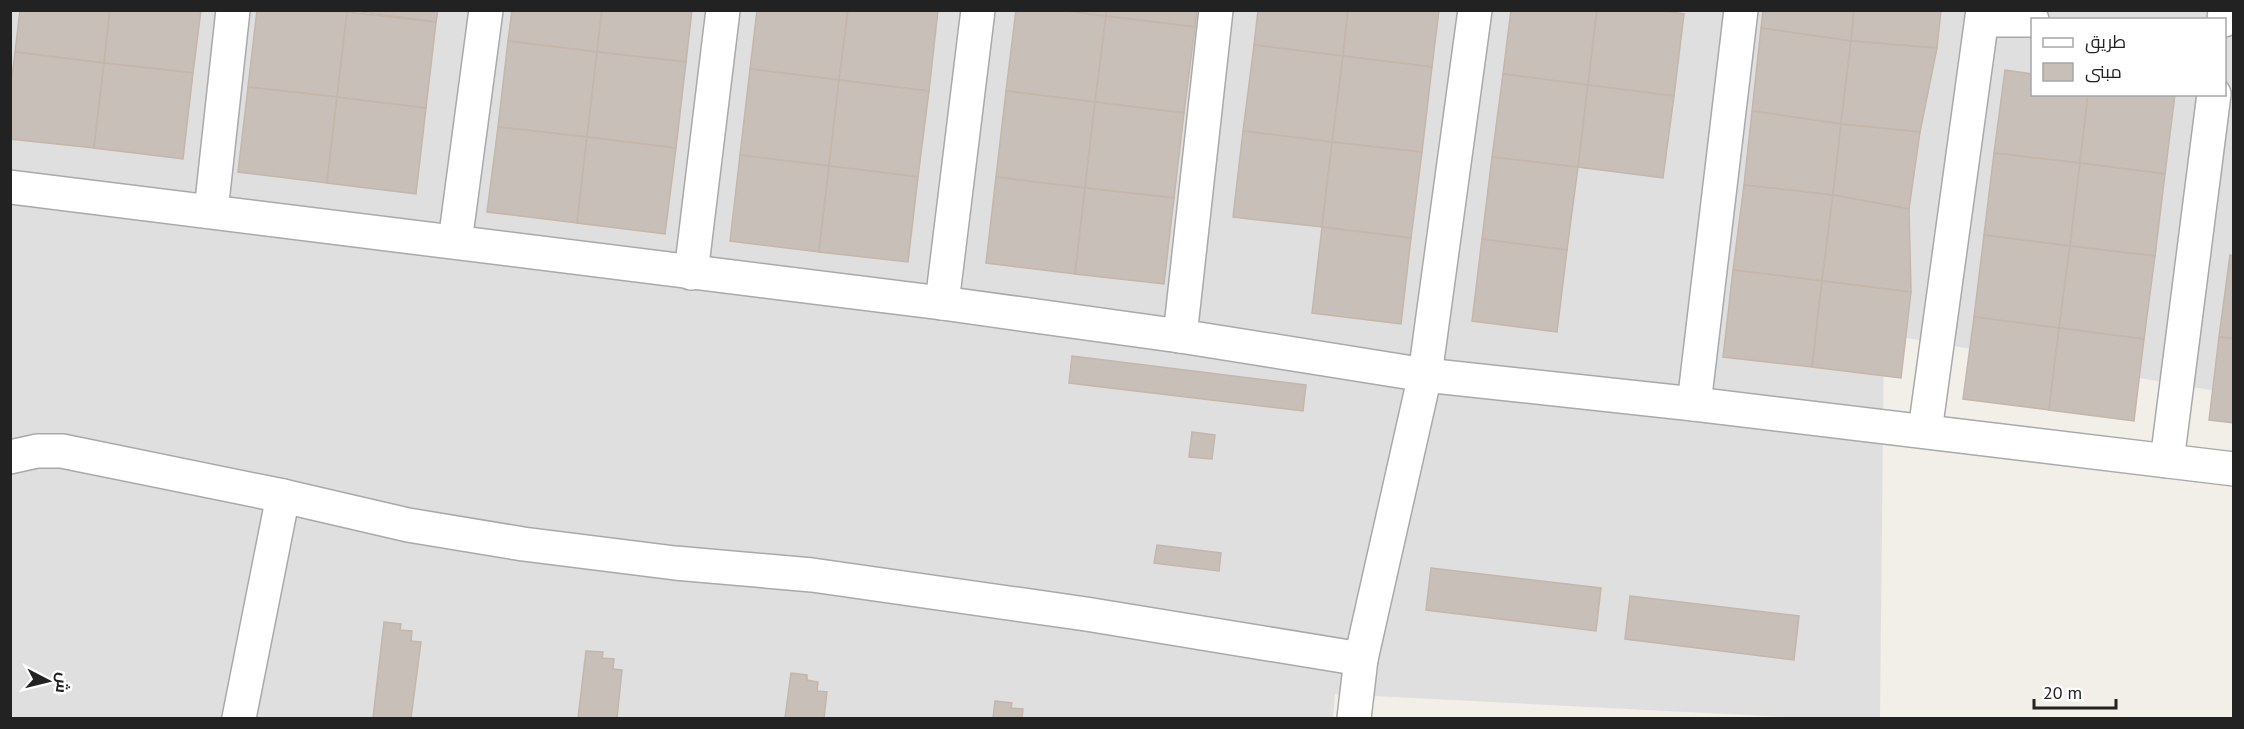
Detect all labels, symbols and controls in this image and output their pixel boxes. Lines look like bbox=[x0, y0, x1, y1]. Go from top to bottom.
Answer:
legend bbox=[2031, 18, 2226, 96]
text: طريق bbox=[2085, 30, 2126, 54]
text: مبنى bbox=[2085, 60, 2122, 83]
north arrow bbox=[18, 651, 78, 711]
text: ش bbox=[52, 671, 74, 694]
scale bar bbox=[2034, 672, 2116, 710]
text: 20 m bbox=[2043, 681, 2082, 704]

